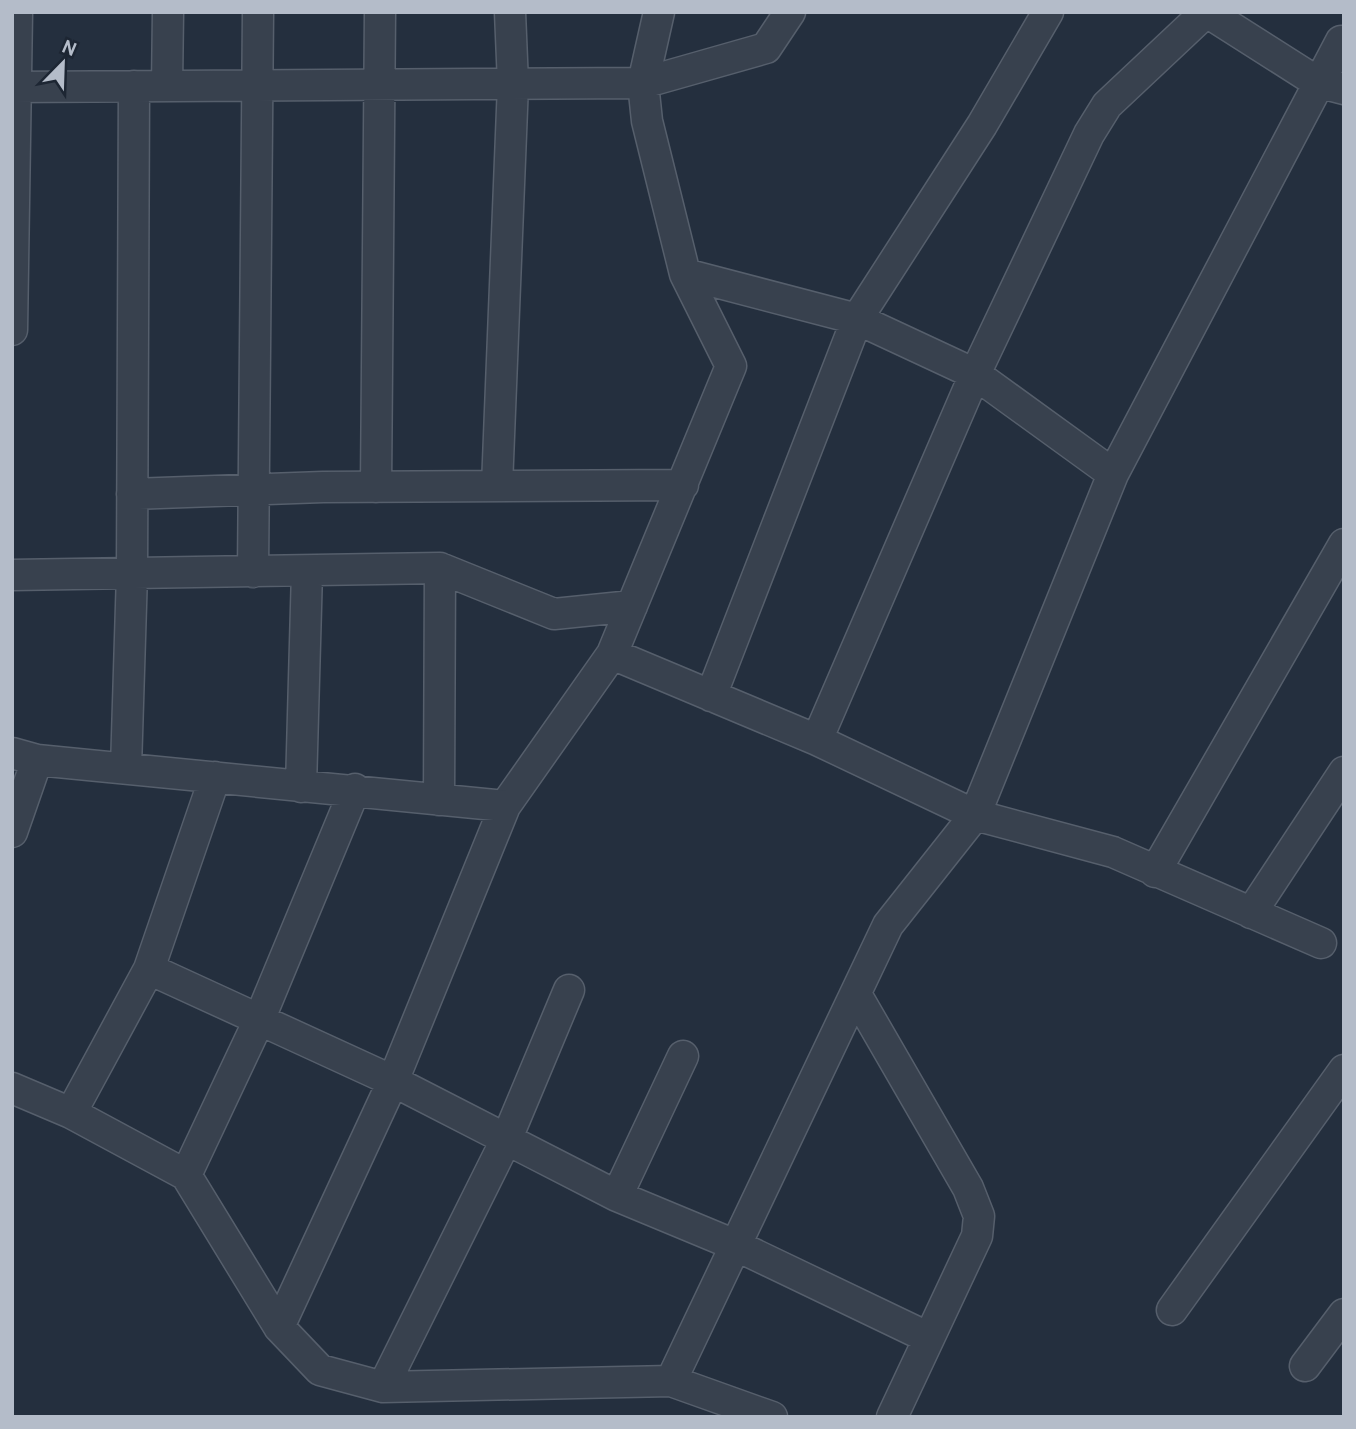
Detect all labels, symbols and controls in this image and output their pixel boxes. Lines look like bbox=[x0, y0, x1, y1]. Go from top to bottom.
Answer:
north arrow bbox=[28, 28, 98, 98]
text: N bbox=[58, 35, 80, 63]

